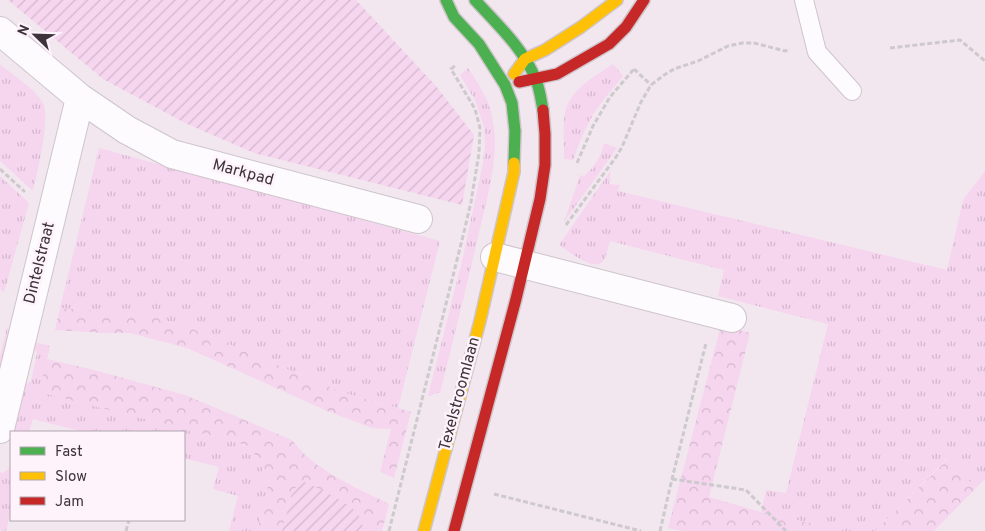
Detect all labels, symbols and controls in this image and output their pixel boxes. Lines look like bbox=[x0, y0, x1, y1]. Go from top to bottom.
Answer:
north arrow bbox=[10, 10, 60, 60]
text: N bbox=[15, 23, 34, 38]
street label: Markpad bbox=[210, 155, 276, 191]
street label: Dintelstraat bbox=[20, 220, 60, 306]
street label: Texelstroomlaan bbox=[435, 335, 485, 453]
legend bbox=[10, 431, 185, 521]
text: Fast bbox=[55, 443, 83, 462]
text: Slow bbox=[55, 468, 87, 487]
text: Jam bbox=[55, 493, 84, 512]

